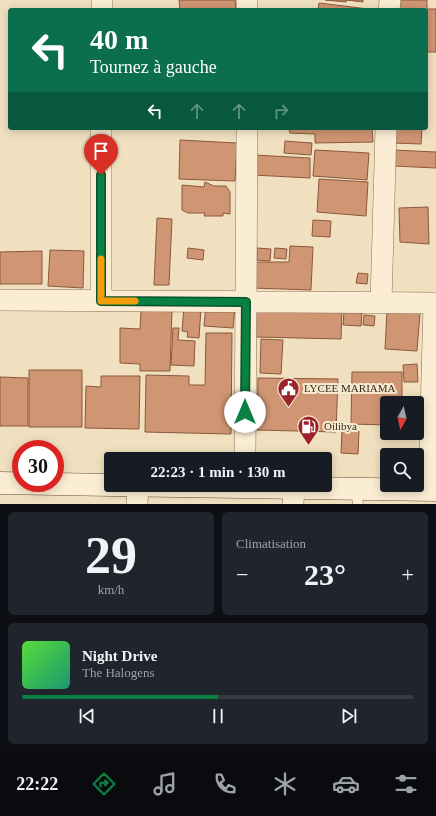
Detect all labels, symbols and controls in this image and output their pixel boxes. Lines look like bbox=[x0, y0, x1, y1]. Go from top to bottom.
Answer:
icon: left bbox=[24, 24, 76, 76]
text: 40 m bbox=[90, 24, 148, 55]
text: Tournez à gauche bbox=[90, 57, 217, 77]
icon: left bbox=[144, 100, 166, 122]
icon: ahead bbox=[186, 100, 208, 122]
icon: ahead bbox=[228, 100, 250, 122]
icon: right bbox=[270, 100, 292, 122]
pin bbox=[84, 134, 118, 175]
icon: arrive bbox=[90, 140, 112, 162]
public building icon: LYCEE MARIAMA bbox=[275, 375, 301, 408]
place label: LYCEE MARIAMA bbox=[304, 382, 396, 394]
position arrow bbox=[224, 391, 266, 433]
north arrow bbox=[380, 396, 424, 440]
map controls bbox=[380, 396, 424, 492]
fuel station icon: Oilibya bbox=[295, 413, 321, 446]
place label: Oilibya bbox=[324, 420, 357, 432]
speed limit sign: 30 bbox=[12, 440, 64, 492]
button: search bbox=[380, 448, 424, 492]
text: 22:23 · 1 min · 130 m bbox=[151, 464, 286, 480]
text: 29 bbox=[85, 527, 137, 584]
text: Climatisation bbox=[236, 536, 306, 551]
text: 23° bbox=[304, 558, 346, 591]
text: − bbox=[236, 562, 248, 587]
text: + bbox=[402, 562, 414, 587]
text: km/h bbox=[98, 582, 124, 597]
text: Night Drive bbox=[82, 648, 157, 664]
text: The Halogens bbox=[82, 665, 155, 680]
icon: previous bbox=[76, 705, 98, 727]
icon: pause bbox=[207, 705, 229, 727]
icon: next bbox=[338, 705, 360, 727]
icon: directions bbox=[90, 770, 118, 798]
icon: music bbox=[151, 770, 179, 798]
icon: phone bbox=[211, 770, 239, 798]
icon: climate bbox=[271, 770, 299, 798]
icon: car bbox=[332, 770, 360, 798]
icon: filters bbox=[392, 770, 420, 798]
text: 22:22 bbox=[16, 774, 58, 794]

